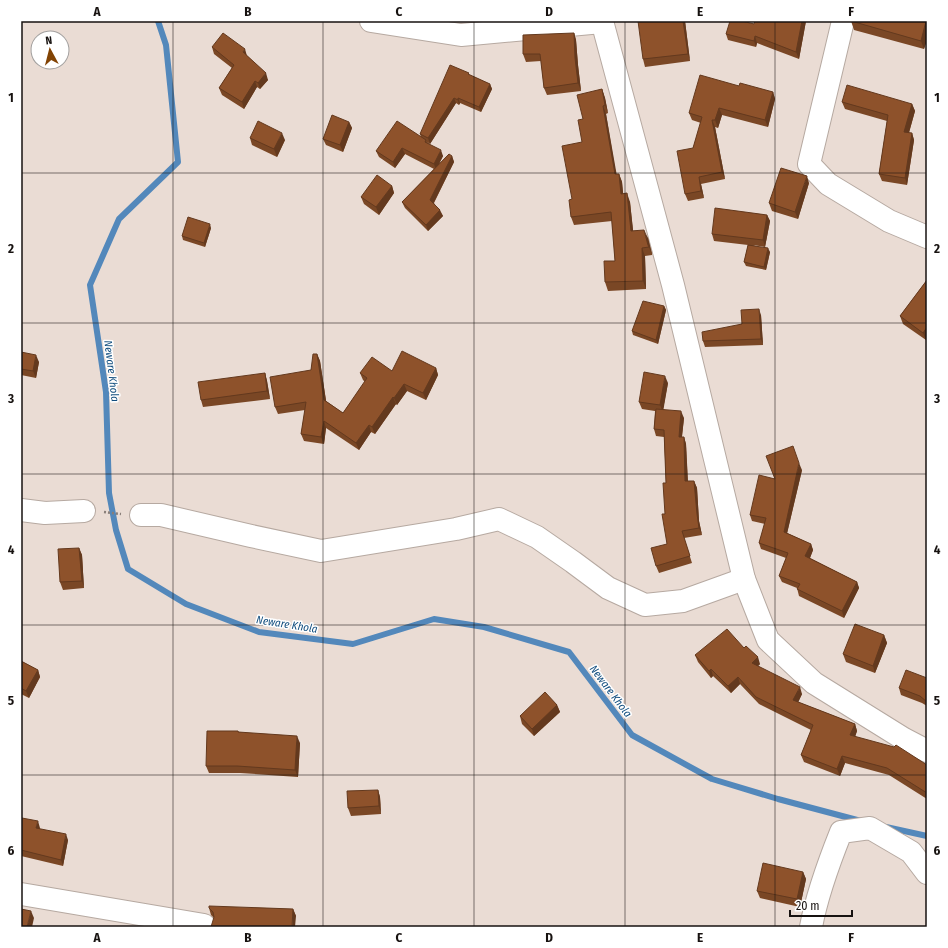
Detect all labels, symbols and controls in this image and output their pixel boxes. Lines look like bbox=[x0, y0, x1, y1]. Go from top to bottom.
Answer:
text: A bbox=[92, 4, 101, 19]
text: B bbox=[244, 4, 252, 19]
text: C bbox=[396, 4, 403, 19]
text: D bbox=[545, 4, 553, 19]
text: E bbox=[697, 4, 703, 19]
text: F bbox=[848, 4, 854, 19]
north arrow bbox=[30, 30, 70, 70]
text: N bbox=[45, 34, 53, 47]
text: 1 bbox=[8, 90, 14, 105]
text: 1 bbox=[934, 90, 940, 105]
text: 2 bbox=[7, 241, 14, 256]
text: 2 bbox=[933, 241, 940, 256]
water label: Neware Khola bbox=[101, 340, 122, 403]
text: 3 bbox=[7, 391, 14, 406]
text: 3 bbox=[933, 391, 940, 406]
text: 4 bbox=[8, 542, 15, 557]
text: 4 bbox=[934, 542, 941, 557]
water label: Neware Khola bbox=[255, 613, 319, 636]
water label: Neware Khola bbox=[587, 663, 635, 720]
text: 5 bbox=[8, 693, 14, 708]
text: 5 bbox=[934, 693, 940, 708]
text: 6 bbox=[8, 843, 15, 858]
text: 6 bbox=[934, 843, 941, 858]
scale bar bbox=[790, 892, 852, 918]
text: 20 m bbox=[796, 899, 820, 913]
text: A bbox=[92, 930, 101, 945]
text: B bbox=[244, 930, 252, 945]
text: C bbox=[396, 930, 403, 945]
text: D bbox=[545, 930, 553, 945]
text: E bbox=[697, 930, 703, 945]
text: F bbox=[848, 930, 854, 945]

